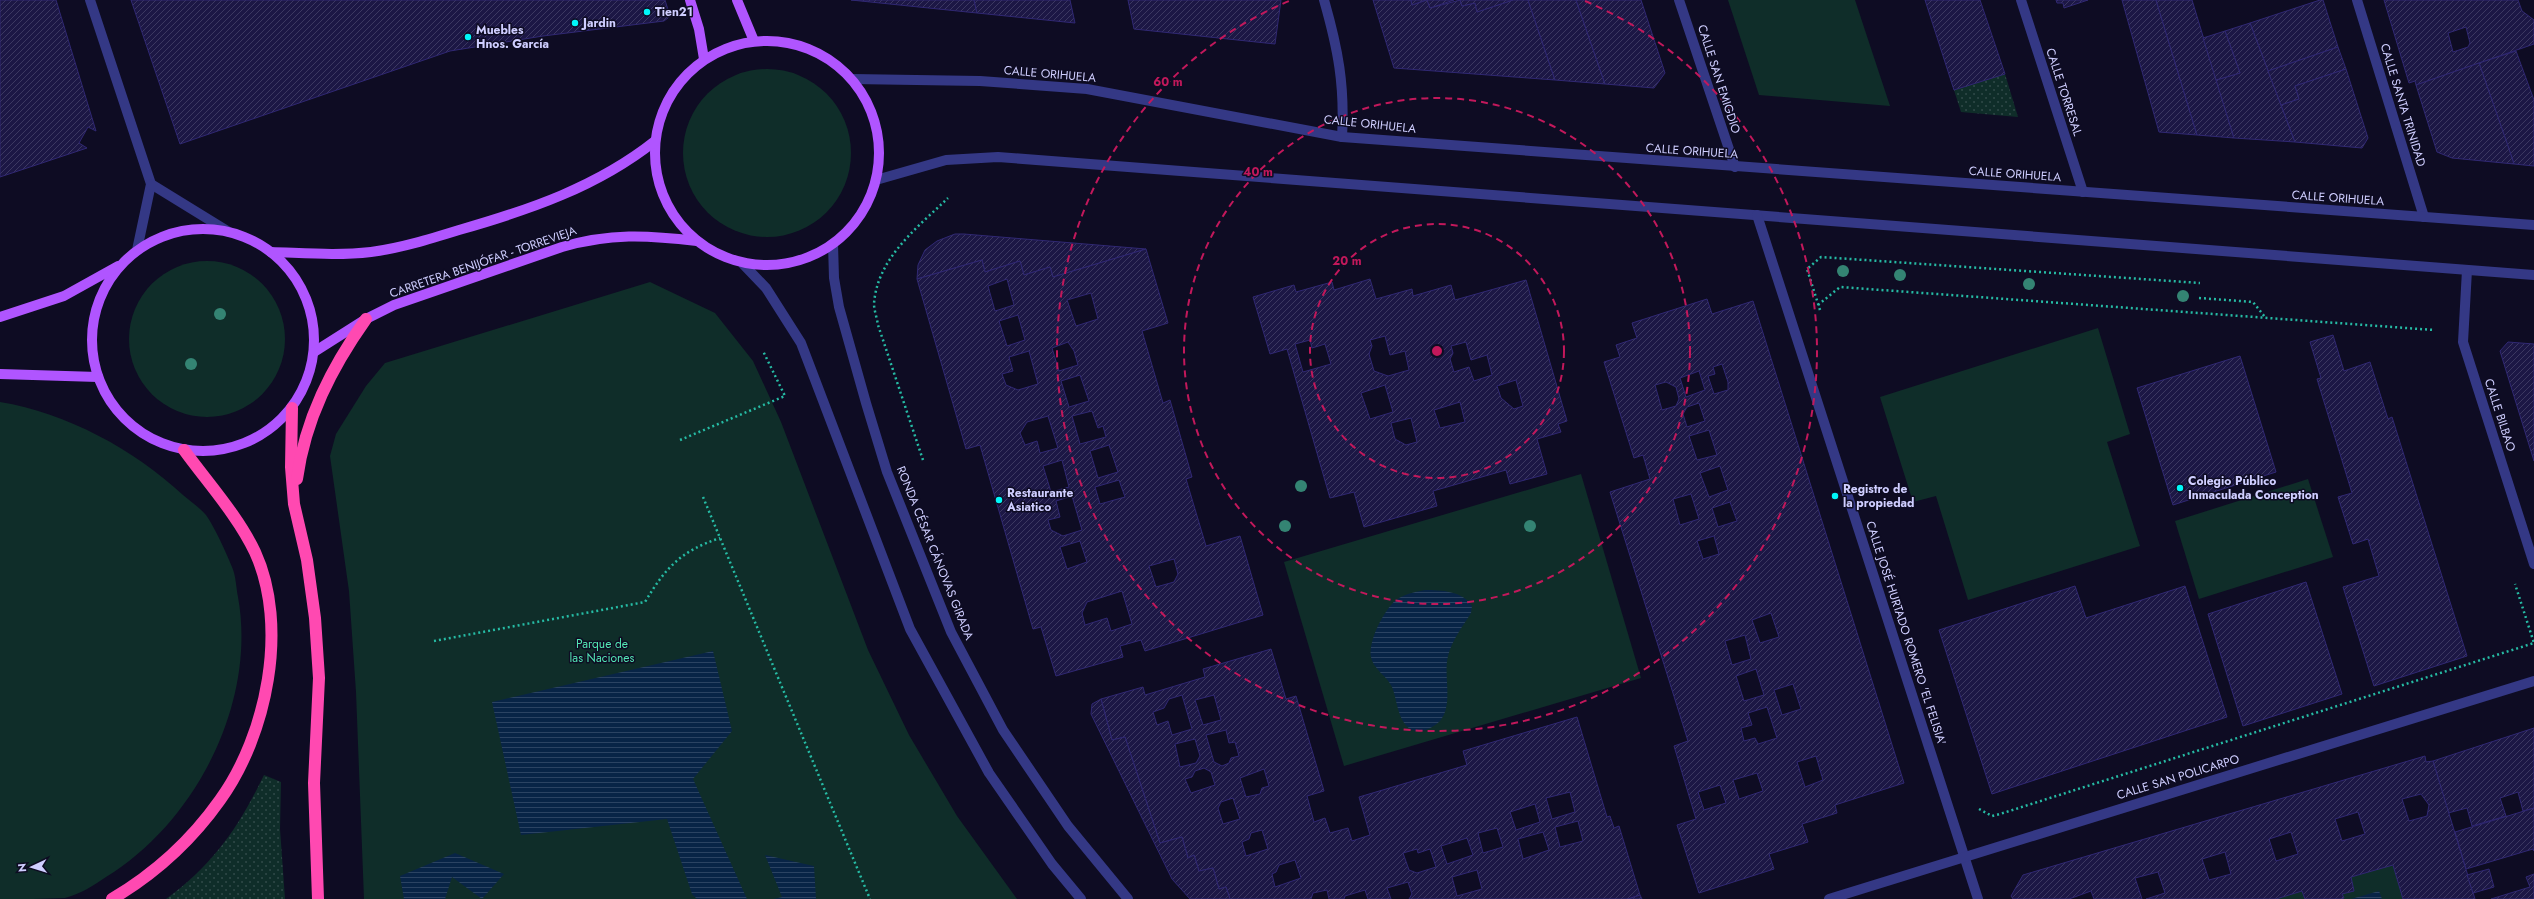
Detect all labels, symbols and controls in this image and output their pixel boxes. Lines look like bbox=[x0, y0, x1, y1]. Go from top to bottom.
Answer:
place label: Tien21 bbox=[655, 3, 693, 21]
marker: Tien21 bbox=[642, 7, 652, 17]
place label: Jardin bbox=[581, 14, 616, 32]
marker: Jardin bbox=[570, 18, 580, 28]
place label: Muebles Hnos. García bbox=[476, 21, 549, 53]
street label: CALLE SAN EMIGDIO bbox=[1693, 22, 1745, 136]
marker: Muebles Hnos. García bbox=[463, 32, 473, 42]
street label: CALLE SANTA TRINIDAD bbox=[2376, 41, 2430, 169]
street label: CALLE TORRESAL bbox=[2041, 46, 2087, 139]
street label: CALLE ORIHUELA bbox=[1003, 61, 1097, 87]
text: 60 m bbox=[1153, 73, 1183, 91]
street label: CALLE ORIHUELA bbox=[1323, 110, 1417, 138]
street label: CALLE ORIHUELA bbox=[1645, 139, 1739, 163]
street label: CALLE ORIHUELA bbox=[1968, 162, 2062, 186]
text: 40 m bbox=[1243, 163, 1273, 181]
street label: CALLE ORIHUELA bbox=[2291, 186, 2385, 210]
street label: CARRETERA BENIJÓFAR - TORREVIEJA bbox=[387, 221, 579, 303]
text: 20 m bbox=[1332, 252, 1362, 270]
centre of rings bbox=[1430, 344, 1444, 358]
street label: CALLE BILBAO bbox=[2480, 376, 2520, 454]
street label: RONDA CÉSAR CÁNOVAS GIRADA bbox=[892, 463, 978, 643]
place label: Colegio Público Inmaculada Conception bbox=[2188, 472, 2319, 504]
place label: Registro de la propiedad bbox=[1843, 480, 1914, 512]
marker: Colegio Público Inmaculada Conception bbox=[2175, 483, 2185, 493]
place label: Restaurante Asiatico bbox=[1006, 484, 1073, 516]
marker: Registro de la propiedad bbox=[1830, 491, 1840, 501]
marker: Restaurante Asiatico bbox=[994, 495, 1004, 505]
street label: CALLE JOSÉ HURTADO ROMERO 'EL FELISIA' bbox=[1861, 519, 1951, 747]
park label: Parque de las Naciones bbox=[570, 635, 635, 667]
street label: CALLE SAN POLICARPO bbox=[2114, 750, 2242, 804]
north arrow bbox=[12, 847, 52, 887]
text: N bbox=[14, 863, 30, 873]

